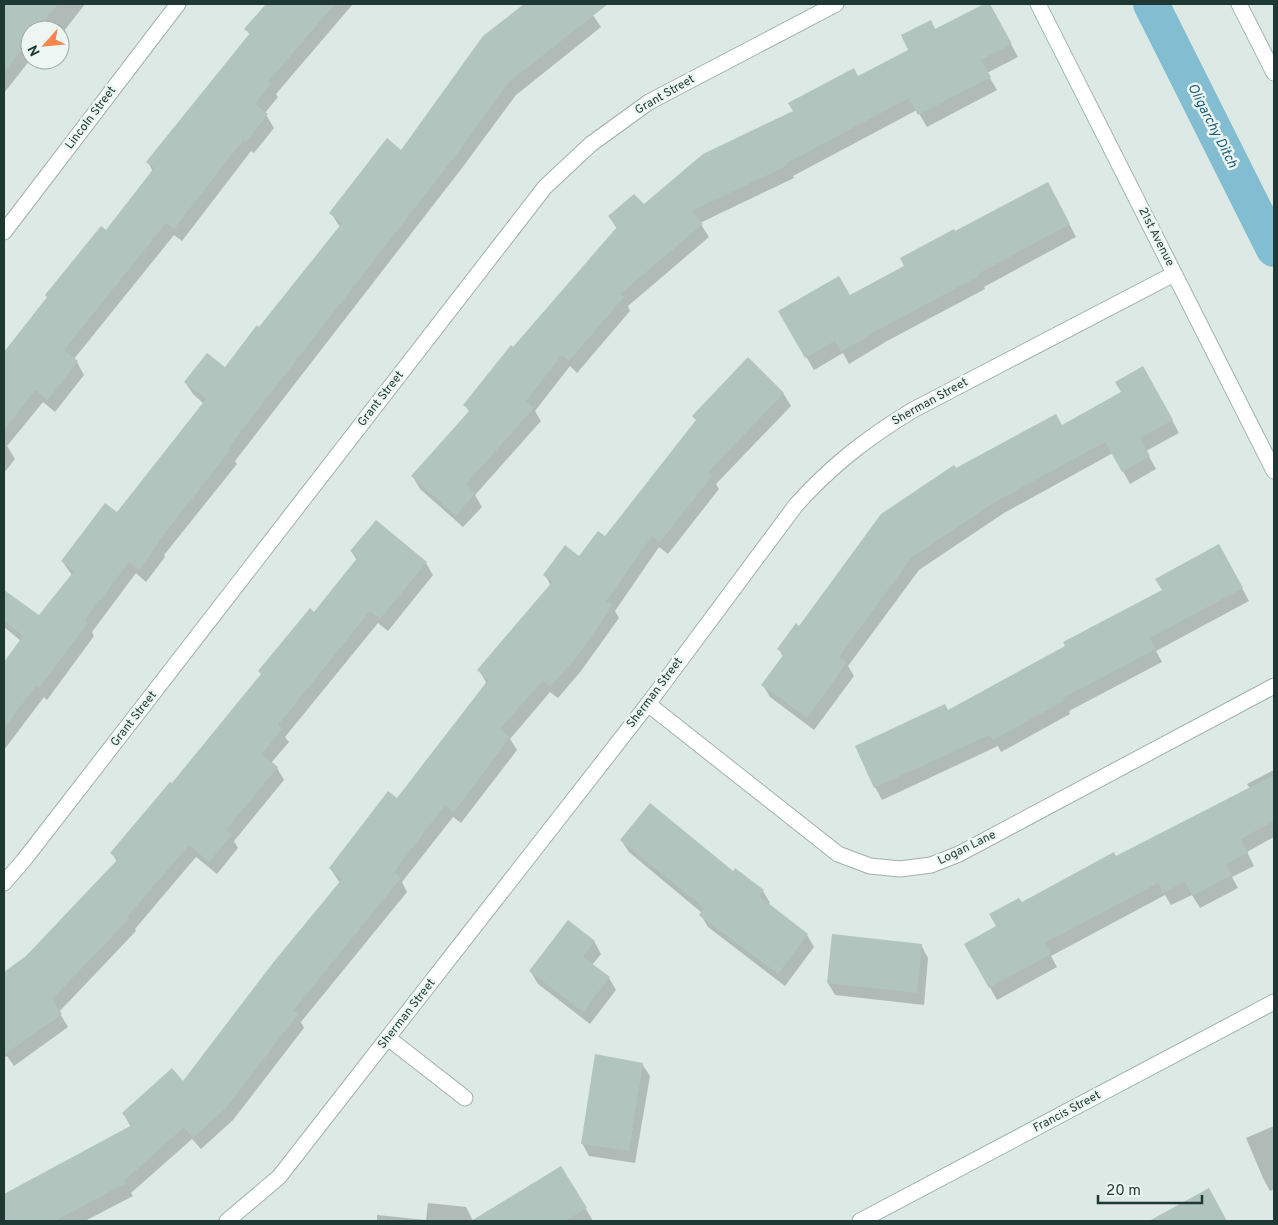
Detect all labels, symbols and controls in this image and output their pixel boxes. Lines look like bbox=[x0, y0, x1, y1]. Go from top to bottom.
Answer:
north arrow bbox=[20, 20, 70, 70]
text: N bbox=[25, 42, 45, 59]
street label: Grant Street bbox=[632, 72, 698, 118]
water label: Oligarchy Ditch bbox=[1183, 81, 1241, 172]
street label: Lincoln Street bbox=[62, 83, 120, 153]
street label: 21st Avenue bbox=[1134, 205, 1178, 269]
street label: Grant Street bbox=[354, 368, 408, 430]
street label: Sherman Street bbox=[889, 374, 971, 430]
street label: Sherman Street bbox=[623, 654, 687, 732]
street label: Grant Street bbox=[107, 688, 161, 750]
street label: Logan Lane bbox=[935, 827, 999, 869]
street label: Sherman Street bbox=[375, 976, 439, 1052]
street label: Francis Street bbox=[1030, 1088, 1104, 1136]
scale bar bbox=[1098, 1172, 1202, 1204]
text: 20 m bbox=[1106, 1182, 1141, 1201]

